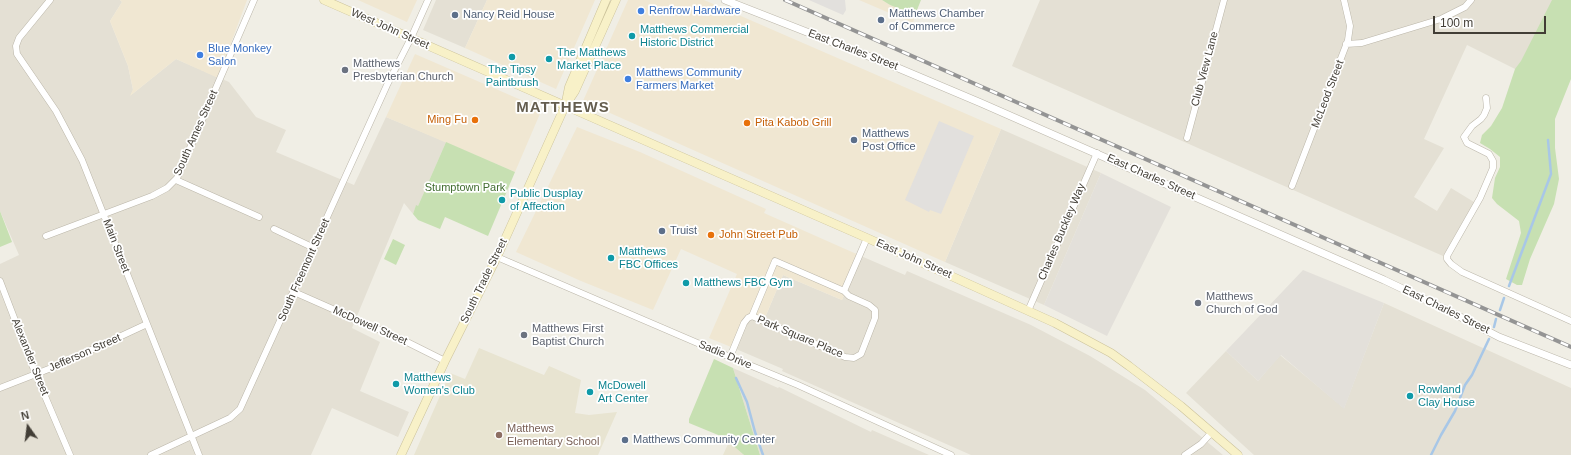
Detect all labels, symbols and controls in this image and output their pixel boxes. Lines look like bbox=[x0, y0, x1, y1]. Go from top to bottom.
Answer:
place label: Renfrow Hardware bbox=[649, 4, 741, 18]
street label: West John Street bbox=[349, 6, 431, 52]
marker: Renfrow Hardware bbox=[636, 6, 646, 16]
place label: Matthews Chamber of Commerce bbox=[889, 7, 984, 33]
place label: Nancy Reid House bbox=[463, 8, 555, 22]
scale bar bbox=[1435, 8, 1548, 34]
marker: Nancy Reid House bbox=[450, 10, 460, 20]
marker: Matthews Chamber of Commerce bbox=[876, 15, 886, 25]
text: 100 m bbox=[1440, 16, 1473, 30]
place label: Matthews Commercial Historic District bbox=[640, 23, 749, 49]
street label: East Charles Street bbox=[806, 27, 900, 73]
street label: Club View Lane bbox=[1189, 30, 1221, 108]
marker: Matthews Commercial Historic District bbox=[627, 31, 637, 41]
place label: Blue Monkey Salon bbox=[208, 42, 272, 68]
place label: The Matthews Market Place bbox=[557, 46, 626, 72]
marker: Blue Monkey Salon bbox=[195, 50, 205, 60]
marker: The Tipsy Paintbrush bbox=[507, 52, 517, 62]
marker: The Matthews Market Place bbox=[544, 54, 554, 64]
place label: Matthews Presbyterian Church bbox=[353, 57, 453, 83]
street label: McLeod Street bbox=[1309, 58, 1347, 130]
place label: The Tipsy Paintbrush bbox=[486, 63, 538, 89]
marker: Matthews Presbyterian Church bbox=[340, 65, 350, 75]
place label: Matthews Community Farmers Market bbox=[636, 66, 742, 92]
marker: Matthews Community Farmers Market bbox=[623, 74, 633, 84]
street label: South Ames Street bbox=[171, 88, 221, 178]
district label: MATTHEWS bbox=[516, 99, 610, 117]
place label: Ming Fu bbox=[427, 113, 467, 127]
marker: Ming Fu bbox=[470, 115, 480, 125]
place label: Pita Kabob Grill bbox=[755, 116, 831, 130]
marker: Pita Kabob Grill bbox=[742, 118, 752, 128]
place label: Matthews Post Office bbox=[862, 127, 916, 153]
marker: Matthews Post Office bbox=[849, 135, 859, 145]
street label: East Charles Street bbox=[1105, 152, 1197, 202]
park label: Stumptown Park bbox=[425, 181, 505, 195]
street label: Charles Buckley Way bbox=[1036, 181, 1088, 283]
place label: Public Dusplay of Affection bbox=[510, 187, 583, 213]
marker: Public Dusplay of Affection bbox=[497, 195, 507, 205]
street label: South Freemont Street bbox=[275, 216, 333, 324]
street label: Main Street bbox=[100, 217, 132, 275]
place label: Truist bbox=[670, 224, 697, 238]
marker: Truist bbox=[657, 226, 667, 236]
place label: John Street Pub bbox=[719, 228, 798, 242]
marker: John Street Pub bbox=[706, 230, 716, 240]
street label: East John Street bbox=[874, 236, 954, 282]
street label: South Trade Street bbox=[458, 237, 510, 325]
place label: Matthews FBC Offices bbox=[619, 245, 678, 271]
marker: Matthews FBC Offices bbox=[606, 253, 616, 263]
place label: Matthews FBC Gym bbox=[694, 276, 792, 290]
marker: Matthews FBC Gym bbox=[681, 278, 691, 288]
street label: East Charles Street bbox=[1400, 283, 1492, 337]
place label: Matthews Church of God bbox=[1206, 290, 1278, 316]
marker: Matthews Church of God bbox=[1193, 298, 1203, 308]
street label: McDowell Street bbox=[331, 304, 409, 348]
street label: Park Square Place bbox=[755, 313, 845, 361]
street label: Alexander Street bbox=[9, 317, 51, 397]
place label: Matthews First Baptist Church bbox=[532, 322, 604, 348]
marker: Matthews First Baptist Church bbox=[519, 330, 529, 340]
street label: Jefferson Street bbox=[47, 331, 123, 375]
street label: Sadie Drive bbox=[696, 338, 754, 372]
place label: Matthews Women's Club bbox=[404, 371, 475, 397]
marker: Matthews Women's Club bbox=[391, 379, 401, 389]
place label: McDowell Art Center bbox=[598, 379, 648, 405]
place label: Rowland Clay House bbox=[1418, 383, 1475, 409]
marker: McDowell Art Center bbox=[585, 387, 595, 397]
marker: Rowland Clay House bbox=[1405, 391, 1415, 401]
north arrow bbox=[8, 407, 48, 447]
text: N bbox=[20, 409, 30, 422]
place label: Matthews Elementary School bbox=[507, 422, 599, 448]
marker: Matthews Elementary School bbox=[494, 430, 504, 440]
place label: Matthews Community Center bbox=[633, 433, 775, 447]
marker: Matthews Community Center bbox=[620, 435, 630, 445]

